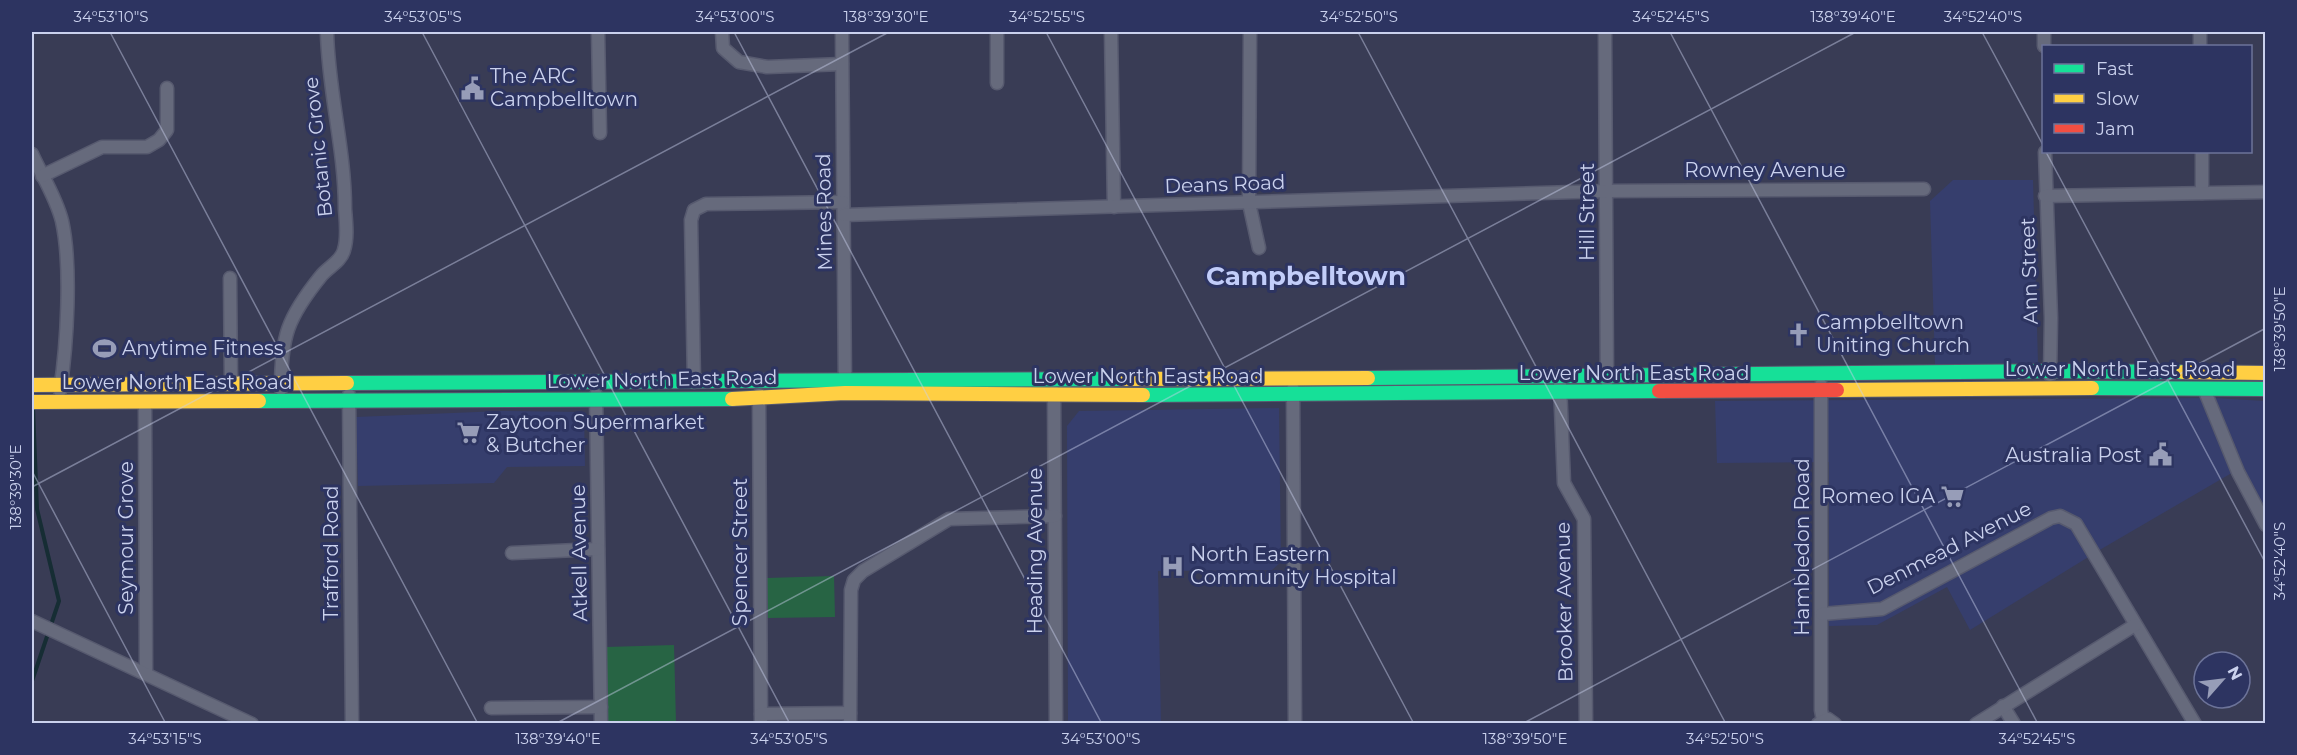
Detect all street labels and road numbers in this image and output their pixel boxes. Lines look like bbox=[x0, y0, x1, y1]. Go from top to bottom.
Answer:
street label: Botanic Grove bbox=[299, 76, 337, 218]
street label: Mines Road bbox=[811, 153, 837, 271]
street label: Rowney Avenue bbox=[1684, 158, 1846, 182]
street label: Hill Street bbox=[1575, 163, 1599, 261]
street label: Deans Road bbox=[1164, 170, 1286, 198]
street label: Ann Street bbox=[2015, 217, 2043, 325]
street label: Lower North East Road bbox=[2005, 357, 2235, 381]
street label: Lower North East Road bbox=[1519, 361, 1749, 385]
street label: Lower North East Road bbox=[1033, 364, 1263, 388]
street label: Lower North East Road bbox=[546, 365, 778, 393]
street label: Lower North East Road bbox=[62, 370, 292, 394]
street label: Hambledon Road bbox=[1790, 458, 1814, 636]
street label: Seymour Grove bbox=[114, 461, 138, 615]
street label: Heading Avenue bbox=[1023, 468, 1047, 634]
street label: Spencer Street bbox=[728, 478, 752, 626]
street label: Atkell Avenue bbox=[566, 484, 592, 622]
street label: Trafford Road bbox=[319, 485, 343, 621]
street label: Denmead Avenue bbox=[1863, 496, 2035, 600]
street label: Brooker Avenue bbox=[1551, 522, 1577, 682]

